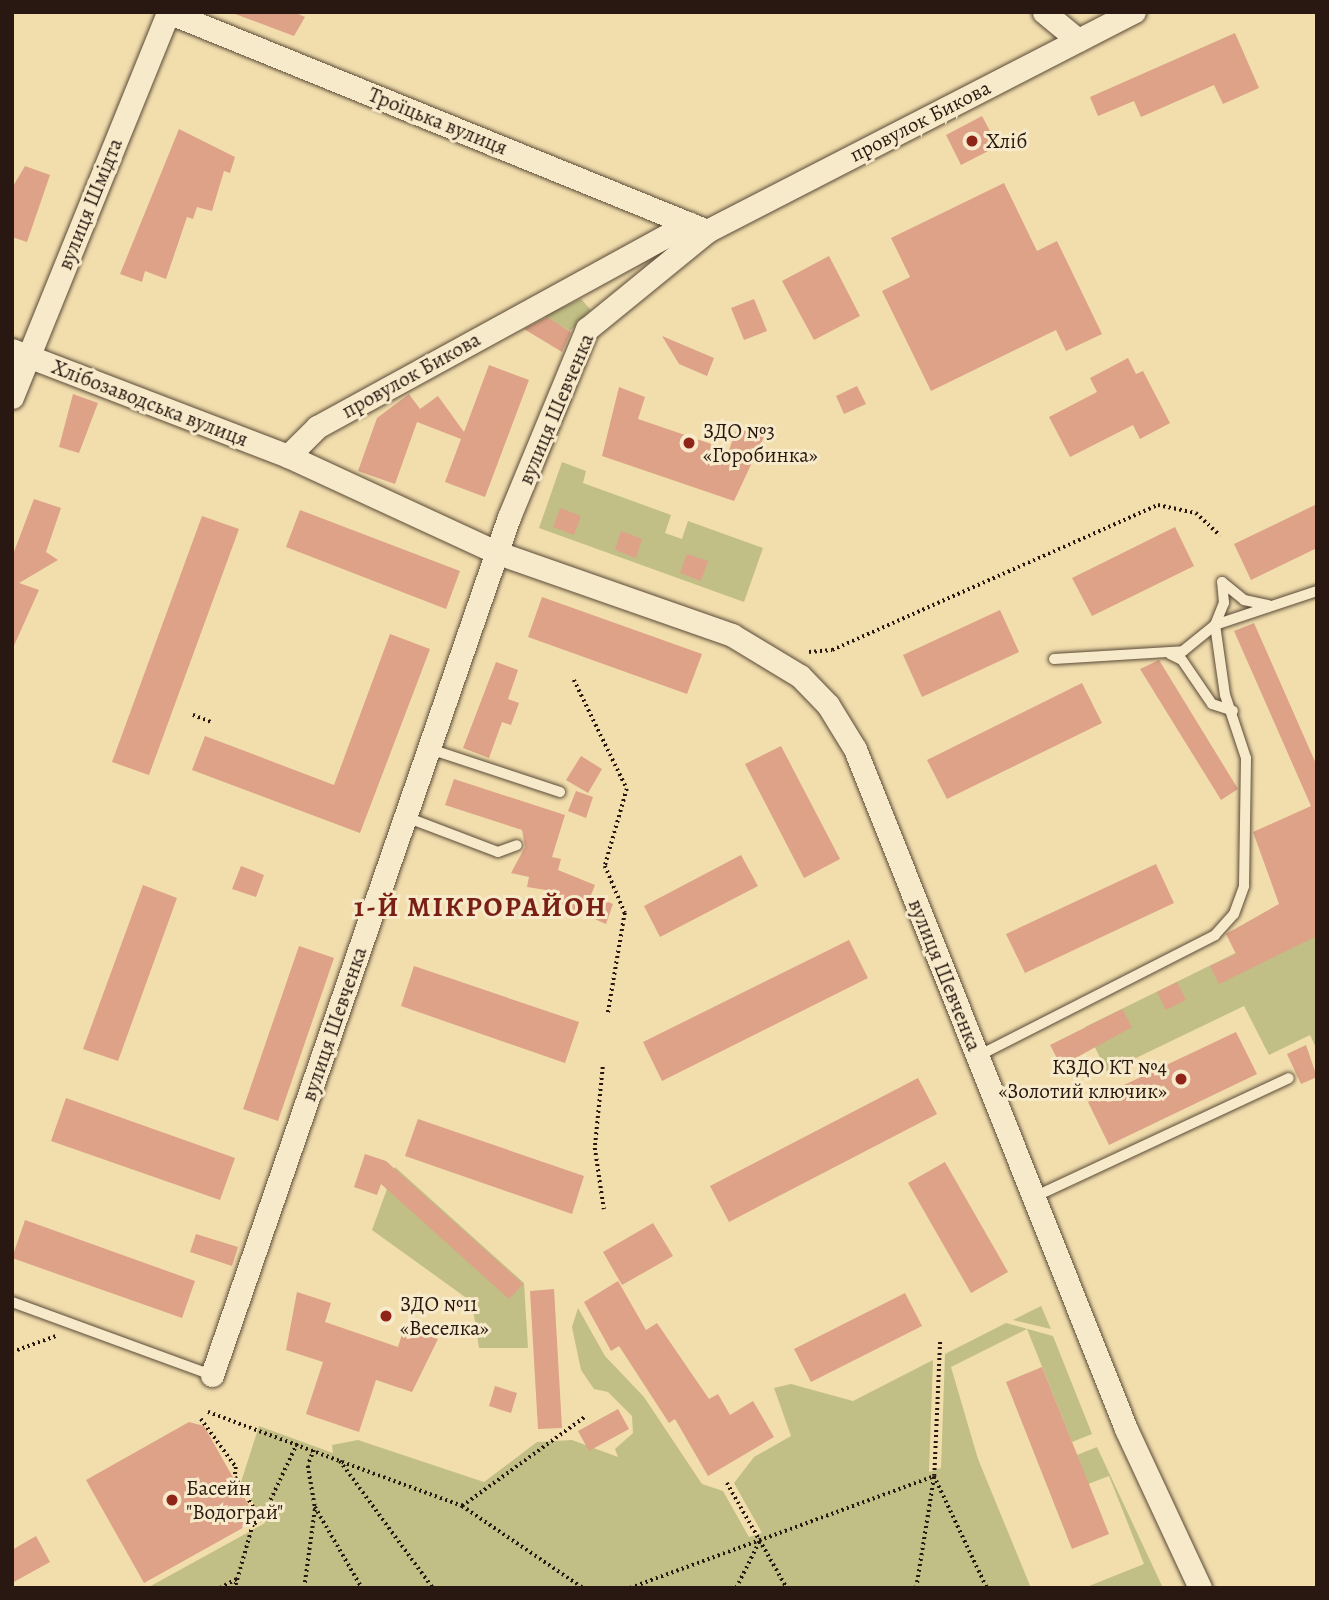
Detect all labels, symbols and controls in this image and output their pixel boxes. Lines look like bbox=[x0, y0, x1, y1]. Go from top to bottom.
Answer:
street label: провулок Бикова bbox=[845, 75, 995, 167]
street label: Троїцька вулиця bbox=[365, 82, 511, 160]
place label: Хліб bbox=[986, 128, 1027, 154]
marker: Хліб bbox=[964, 133, 980, 149]
street label: вулиця Шмідта bbox=[52, 135, 128, 273]
street label: провулок Бикова bbox=[337, 326, 485, 424]
street label: вулиця Шевченка bbox=[513, 330, 599, 488]
street label: Хлібозаводська вулиця bbox=[48, 354, 252, 452]
place label: ЗДО №3 «Горобинка» bbox=[703, 418, 818, 468]
marker: ЗДО №3 «Горобинка» bbox=[681, 435, 697, 451]
district label: 1-Й МІКРОРАЙОН bbox=[356, 890, 606, 924]
street label: вулиця Шевченка bbox=[903, 895, 987, 1055]
street label: вулиця Шевченка bbox=[296, 943, 372, 1105]
place label: КЗДО КТ №4 «Золотий ключик» bbox=[998, 1054, 1167, 1104]
marker: КЗДО КТ №4 «Золотий ключик» bbox=[1173, 1071, 1189, 1087]
place label: ЗДО №11 «Веселка» bbox=[400, 1291, 489, 1341]
marker: ЗДО №11 «Веселка» bbox=[378, 1308, 394, 1324]
place label: Басейн "Водограй" bbox=[186, 1475, 283, 1525]
marker: Басейн "Водограй" bbox=[164, 1492, 180, 1508]

